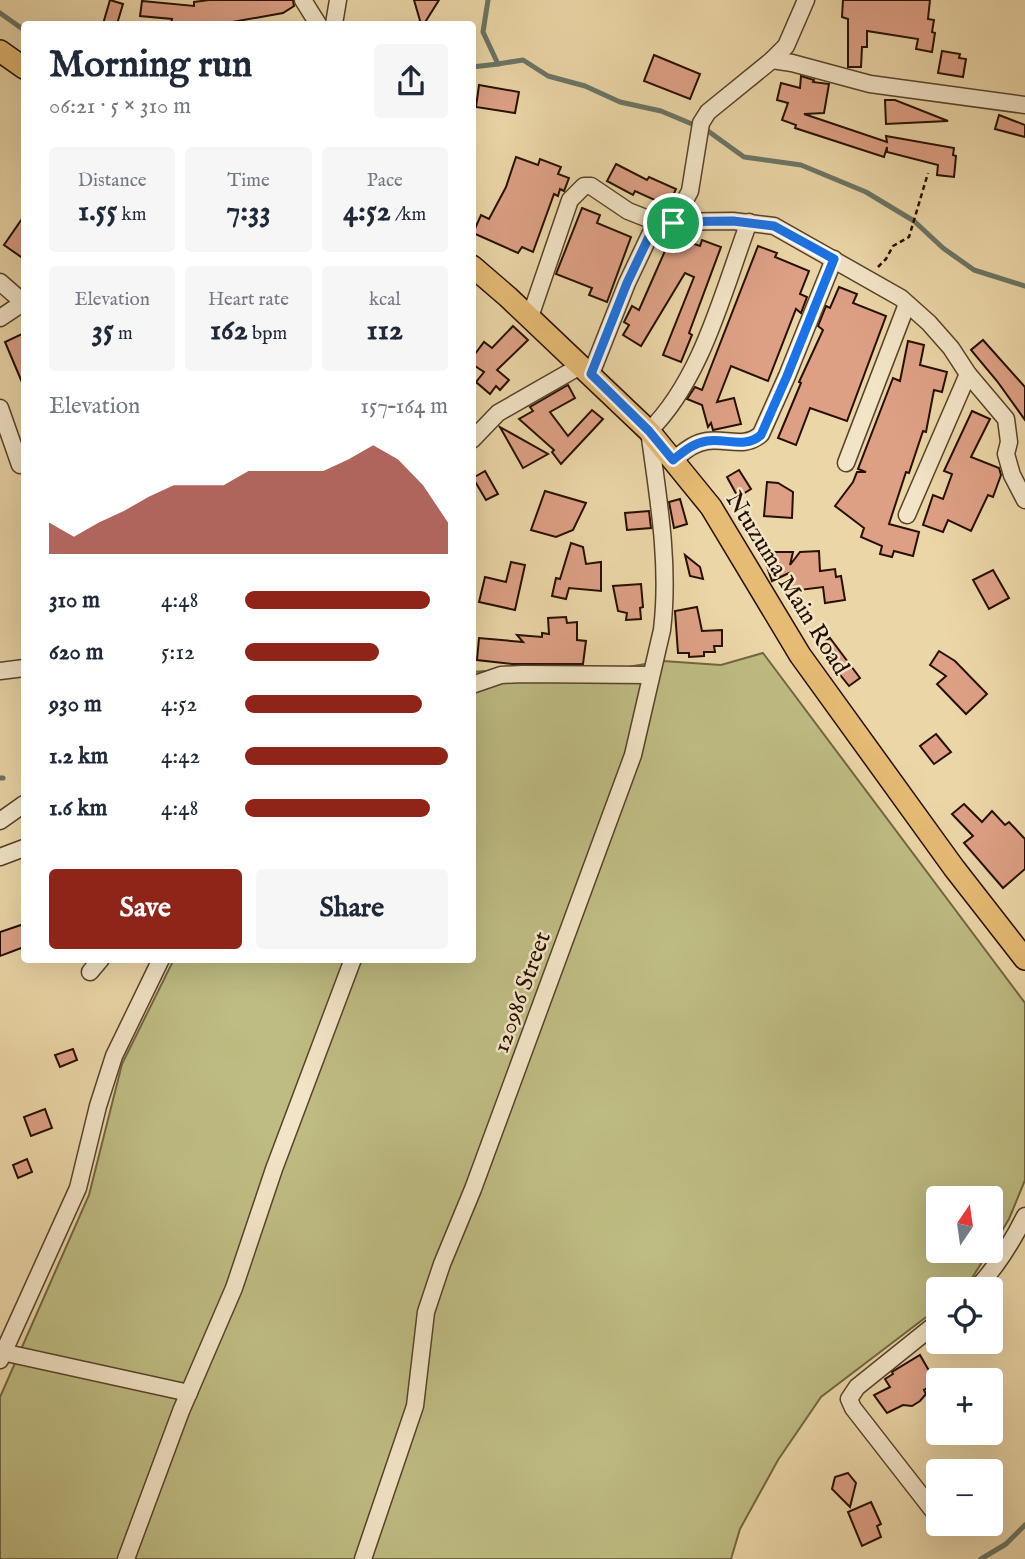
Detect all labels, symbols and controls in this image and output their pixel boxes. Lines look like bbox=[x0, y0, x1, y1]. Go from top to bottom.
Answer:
text: Morning run bbox=[49, 42, 252, 90]
button: share bbox=[374, 44, 448, 118]
text: 06:21 · 5 × 310 m bbox=[49, 92, 191, 121]
text: Distance bbox=[78, 169, 147, 193]
text: Time bbox=[227, 169, 270, 193]
text: Pace bbox=[367, 169, 403, 193]
text: 1.55 bbox=[78, 193, 117, 231]
text: 7:33 bbox=[226, 193, 271, 231]
text: 4:52 bbox=[343, 193, 391, 231]
pin bbox=[643, 193, 703, 253]
text: km bbox=[117, 203, 146, 227]
text: /km bbox=[391, 203, 426, 227]
icon: arrive bbox=[654, 204, 692, 242]
text: Elevation bbox=[74, 288, 150, 312]
text: Heart rate bbox=[208, 288, 289, 312]
text: kcal bbox=[369, 288, 401, 312]
text: 35 bbox=[92, 312, 114, 350]
text: 162 bbox=[210, 312, 248, 350]
text: 112 bbox=[367, 312, 403, 350]
text: m bbox=[114, 322, 133, 346]
text: bpm bbox=[248, 322, 287, 346]
text: Elevation bbox=[49, 392, 140, 421]
text: 157–164 m bbox=[360, 392, 448, 421]
street label: Ntuzuma Main Road bbox=[718, 486, 856, 681]
text: 310 m bbox=[49, 586, 100, 615]
text: 4:48 bbox=[161, 586, 199, 615]
text: 620 m bbox=[49, 638, 104, 667]
text: 5:12 bbox=[161, 638, 195, 667]
text: 930 m bbox=[49, 690, 102, 719]
text: 4:52 bbox=[161, 690, 197, 719]
text: 1.2 km bbox=[49, 742, 108, 771]
text: 4:42 bbox=[161, 742, 200, 771]
text: 1.6 km bbox=[49, 794, 107, 823]
text: 4:48 bbox=[161, 794, 199, 823]
button: Save bbox=[49, 869, 242, 949]
button: Share bbox=[256, 869, 448, 949]
street label: 120986 Street bbox=[486, 928, 559, 1057]
north arrow bbox=[926, 1186, 1003, 1264]
map controls bbox=[926, 1186, 1003, 1536]
button: locate bbox=[926, 1277, 1003, 1354]
button: + bbox=[926, 1368, 1003, 1445]
button: − bbox=[926, 1459, 1003, 1536]

